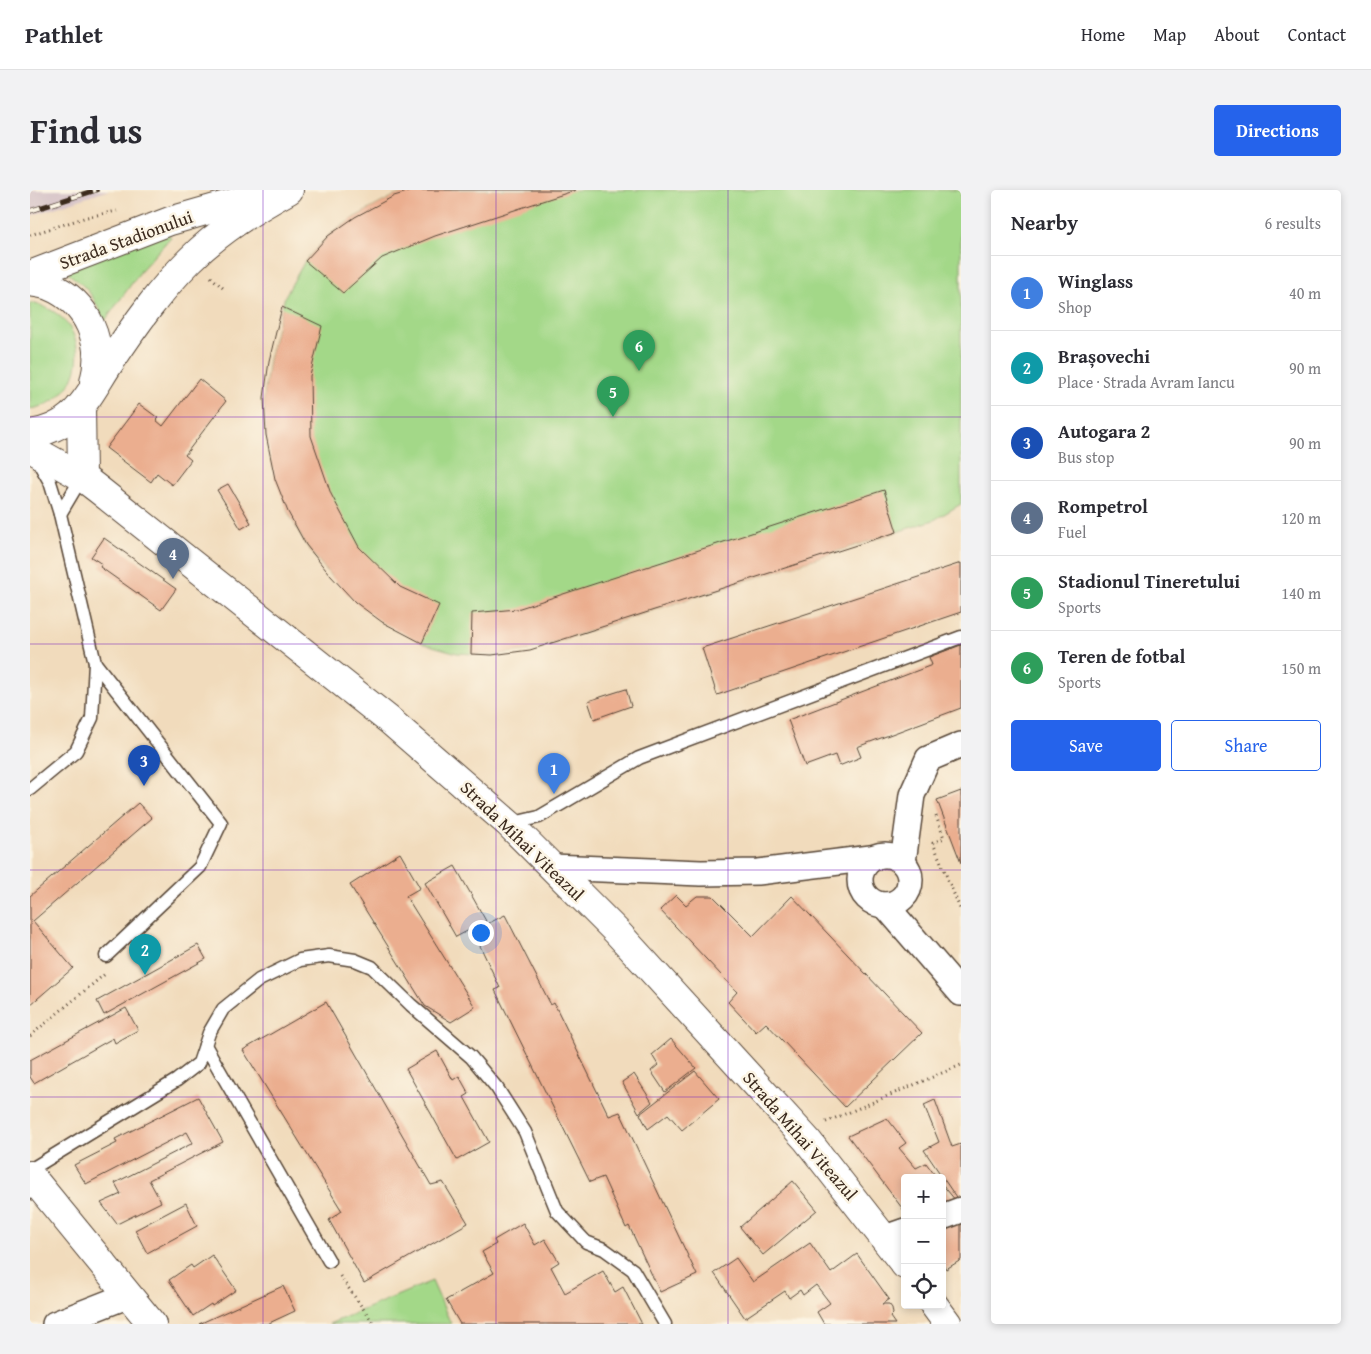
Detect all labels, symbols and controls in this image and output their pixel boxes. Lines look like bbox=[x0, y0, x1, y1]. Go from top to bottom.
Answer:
text: Pathlet bbox=[25, 17, 103, 52]
text: Home bbox=[1081, 21, 1125, 48]
text: Map bbox=[1153, 21, 1186, 48]
text: About bbox=[1214, 21, 1260, 48]
text: Contact bbox=[1288, 21, 1346, 48]
text: Find us bbox=[30, 105, 143, 156]
button: Directions bbox=[1214, 105, 1341, 156]
street label: Strada Stadionului bbox=[55, 203, 196, 276]
text: Nearby bbox=[1011, 207, 1078, 238]
text: 6 results bbox=[1264, 211, 1321, 235]
text: Winglass bbox=[1058, 267, 1133, 295]
text: 1 bbox=[1023, 281, 1031, 305]
text: 40 m bbox=[1289, 281, 1321, 305]
text: Shop bbox=[1058, 295, 1092, 319]
pin: 6 bbox=[623, 330, 655, 371]
text: Brașovechi bbox=[1058, 342, 1150, 370]
text: 2 bbox=[1023, 356, 1031, 380]
text: 90 m bbox=[1289, 356, 1321, 380]
text: Place · Strada Avram Iancu bbox=[1058, 370, 1235, 394]
pin: 5 bbox=[597, 376, 629, 417]
text: Autogara 2 bbox=[1058, 417, 1150, 445]
text: 3 bbox=[1023, 431, 1031, 455]
text: 90 m bbox=[1289, 431, 1321, 455]
text: Bus stop bbox=[1058, 445, 1114, 469]
text: Rompetrol bbox=[1058, 492, 1148, 520]
text: 4 bbox=[1023, 506, 1031, 530]
text: 120 m bbox=[1281, 506, 1321, 530]
text: Fuel bbox=[1058, 520, 1086, 544]
pin: 4 bbox=[157, 538, 189, 579]
text: Stadionul Tineretului bbox=[1058, 567, 1240, 595]
text: 5 bbox=[1023, 581, 1031, 605]
text: 140 m bbox=[1281, 581, 1321, 605]
text: Sports bbox=[1058, 595, 1101, 619]
text: Teren de fotbal bbox=[1058, 642, 1185, 670]
text: 6 bbox=[1023, 656, 1031, 680]
text: 150 m bbox=[1281, 656, 1321, 680]
text: Sports bbox=[1058, 670, 1101, 694]
button: Save bbox=[1011, 720, 1161, 771]
button: Share bbox=[1171, 720, 1321, 771]
pin: 3 bbox=[128, 745, 160, 786]
pin: 1 bbox=[538, 753, 570, 794]
street label: Strada Mihai Viteazul bbox=[454, 774, 590, 907]
your location bbox=[468, 920, 494, 946]
pin: 2 bbox=[129, 934, 161, 975]
street label: Strada Mihai Viteazul bbox=[737, 1065, 864, 1206]
map controls bbox=[901, 1174, 946, 1309]
button: + bbox=[901, 1174, 946, 1219]
button: − bbox=[901, 1219, 946, 1264]
button: locate bbox=[901, 1264, 946, 1309]

